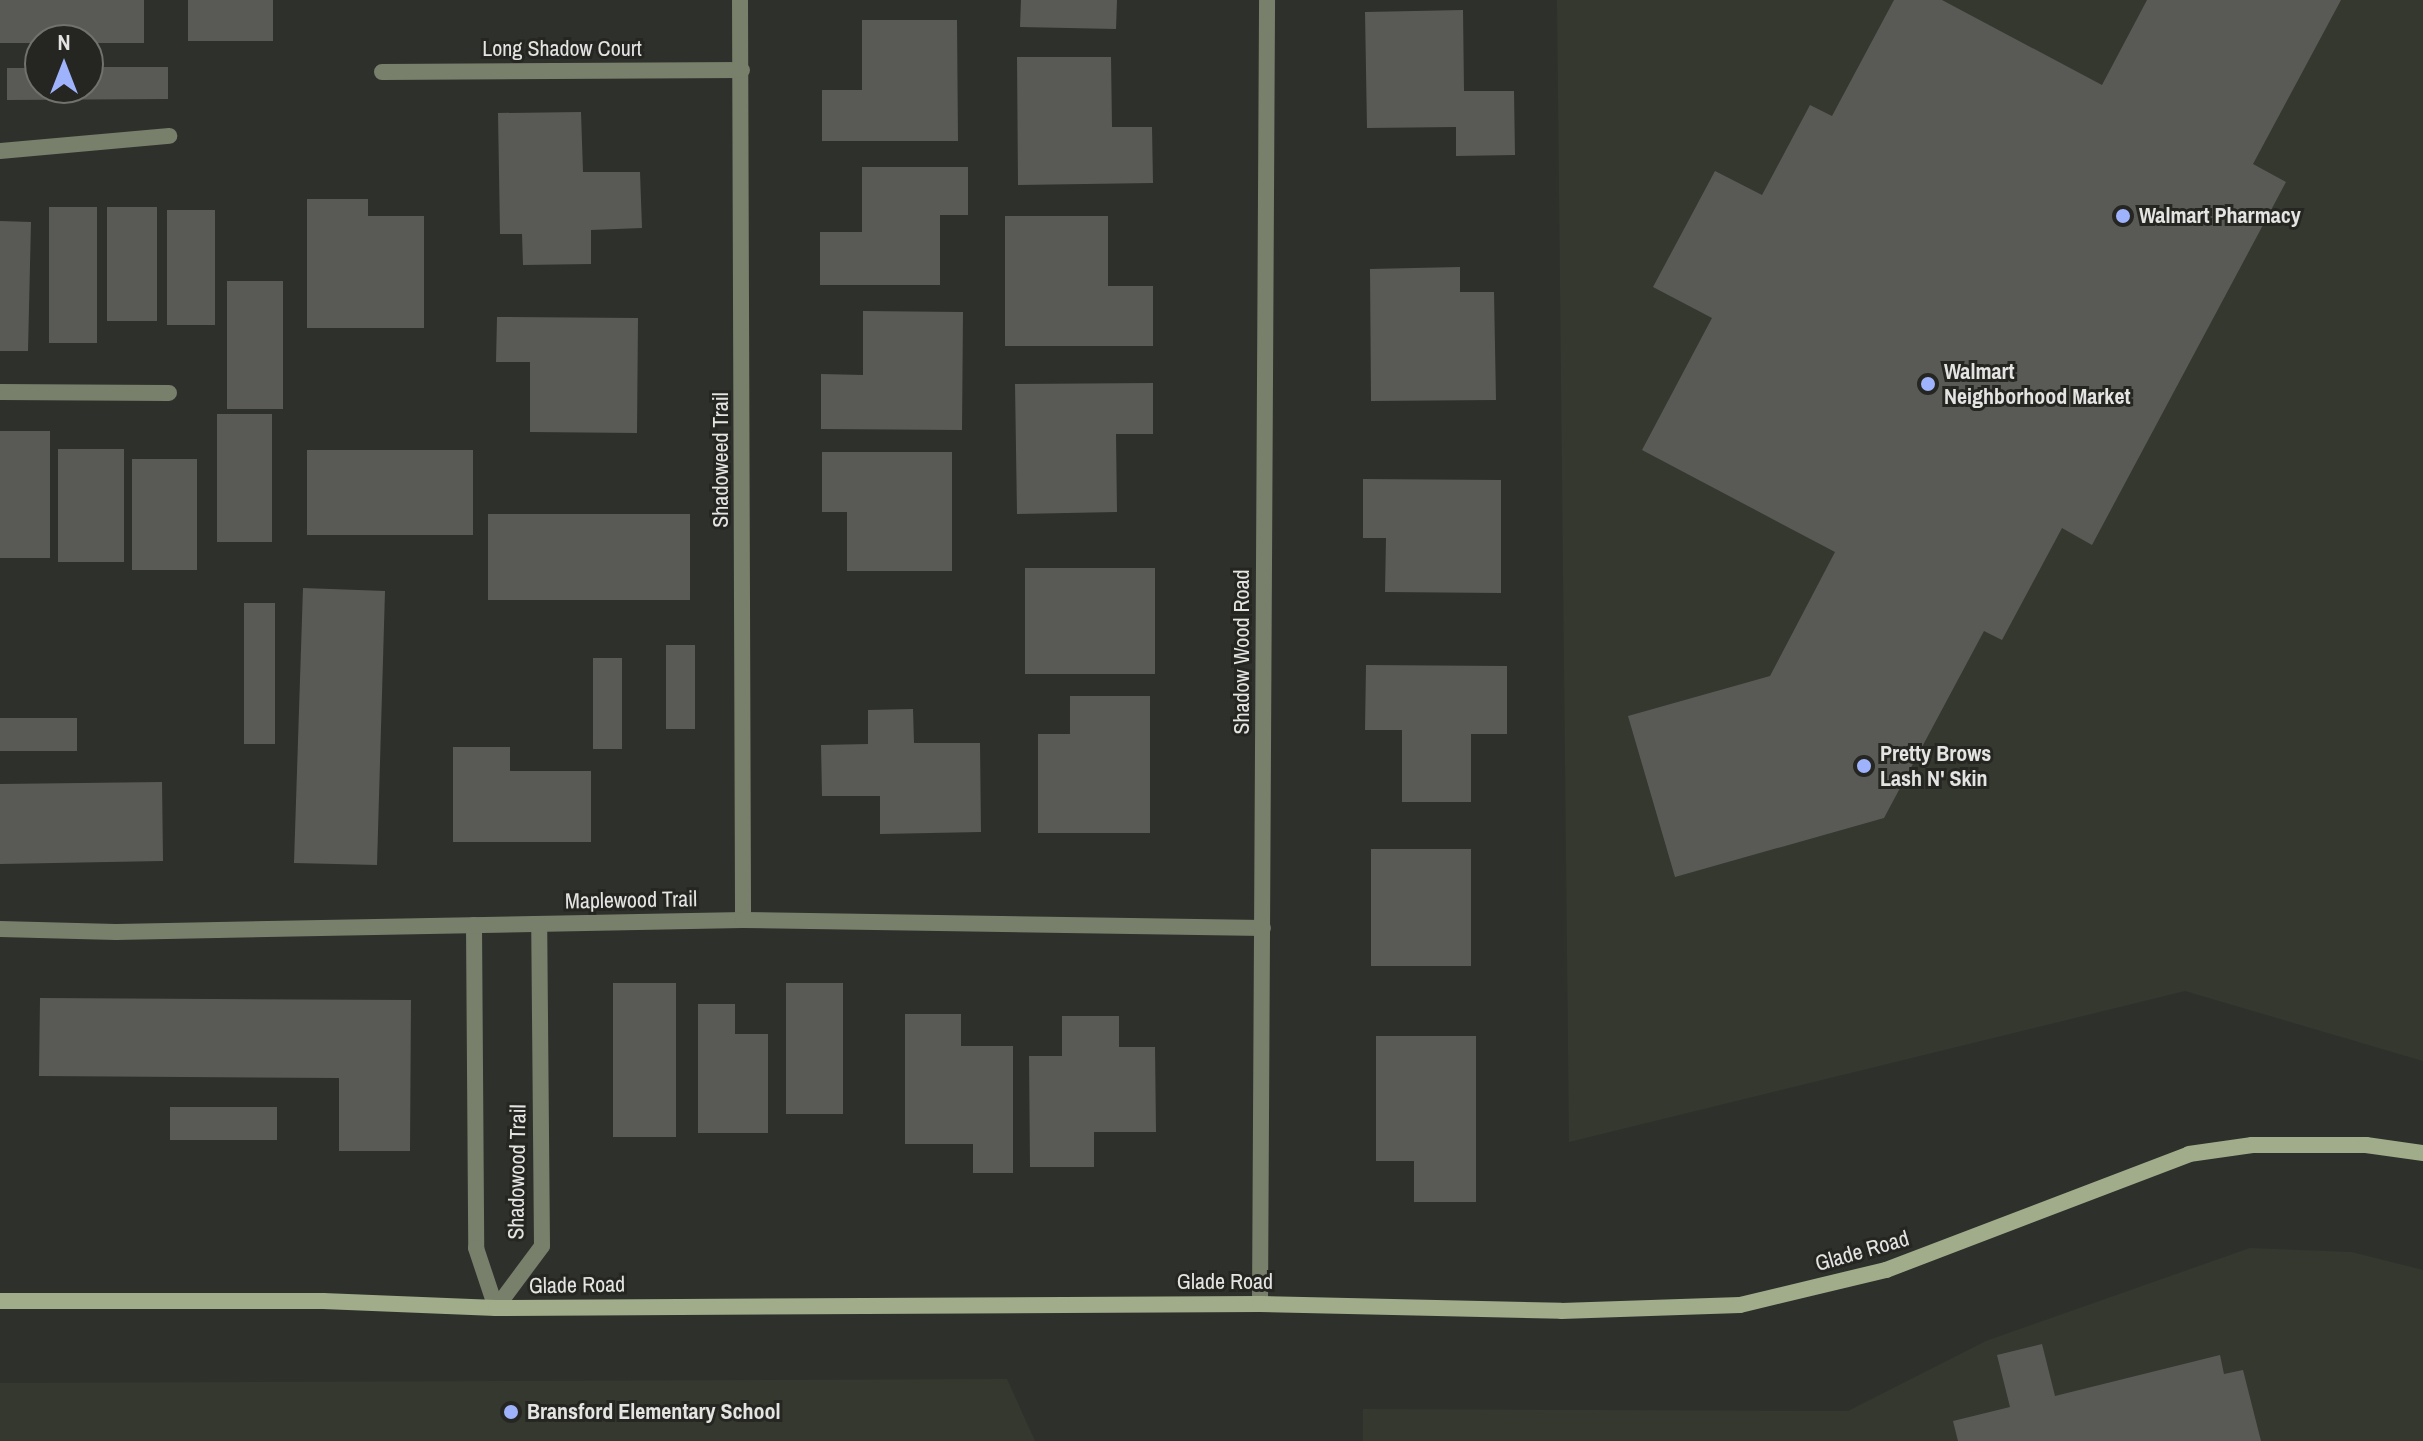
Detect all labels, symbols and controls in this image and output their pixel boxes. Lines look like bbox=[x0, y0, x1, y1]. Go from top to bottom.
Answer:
north arrow bbox=[24, 24, 104, 104]
text: N bbox=[57, 27, 71, 57]
street label: Long Shadow Court bbox=[482, 36, 642, 62]
place label: Walmart Pharmacy bbox=[2139, 203, 2301, 229]
marker: Walmart Pharmacy bbox=[2114, 207, 2132, 225]
place label: Walmart Neighborhood Market bbox=[1944, 358, 2130, 410]
marker: Walmart Neighborhood Market bbox=[1919, 375, 1937, 393]
street label: Shadoweed Trail bbox=[708, 392, 734, 528]
street label: Shadow Wood Road bbox=[1229, 569, 1255, 735]
place label: Pretty Brows Lash N' Skin bbox=[1880, 740, 1991, 792]
marker: Pretty Brows Lash N' Skin bbox=[1855, 757, 1873, 775]
street label: Maplewood Trail bbox=[564, 886, 698, 914]
street label: Shadowood Trail bbox=[503, 1104, 531, 1240]
street label: Glade Road bbox=[1812, 1225, 1912, 1277]
street label: Glade Road bbox=[1177, 1269, 1273, 1295]
street label: Glade Road bbox=[529, 1271, 625, 1299]
place label: Bransford Elementary School bbox=[527, 1399, 781, 1425]
marker: Bransford Elementary School bbox=[502, 1403, 520, 1421]

